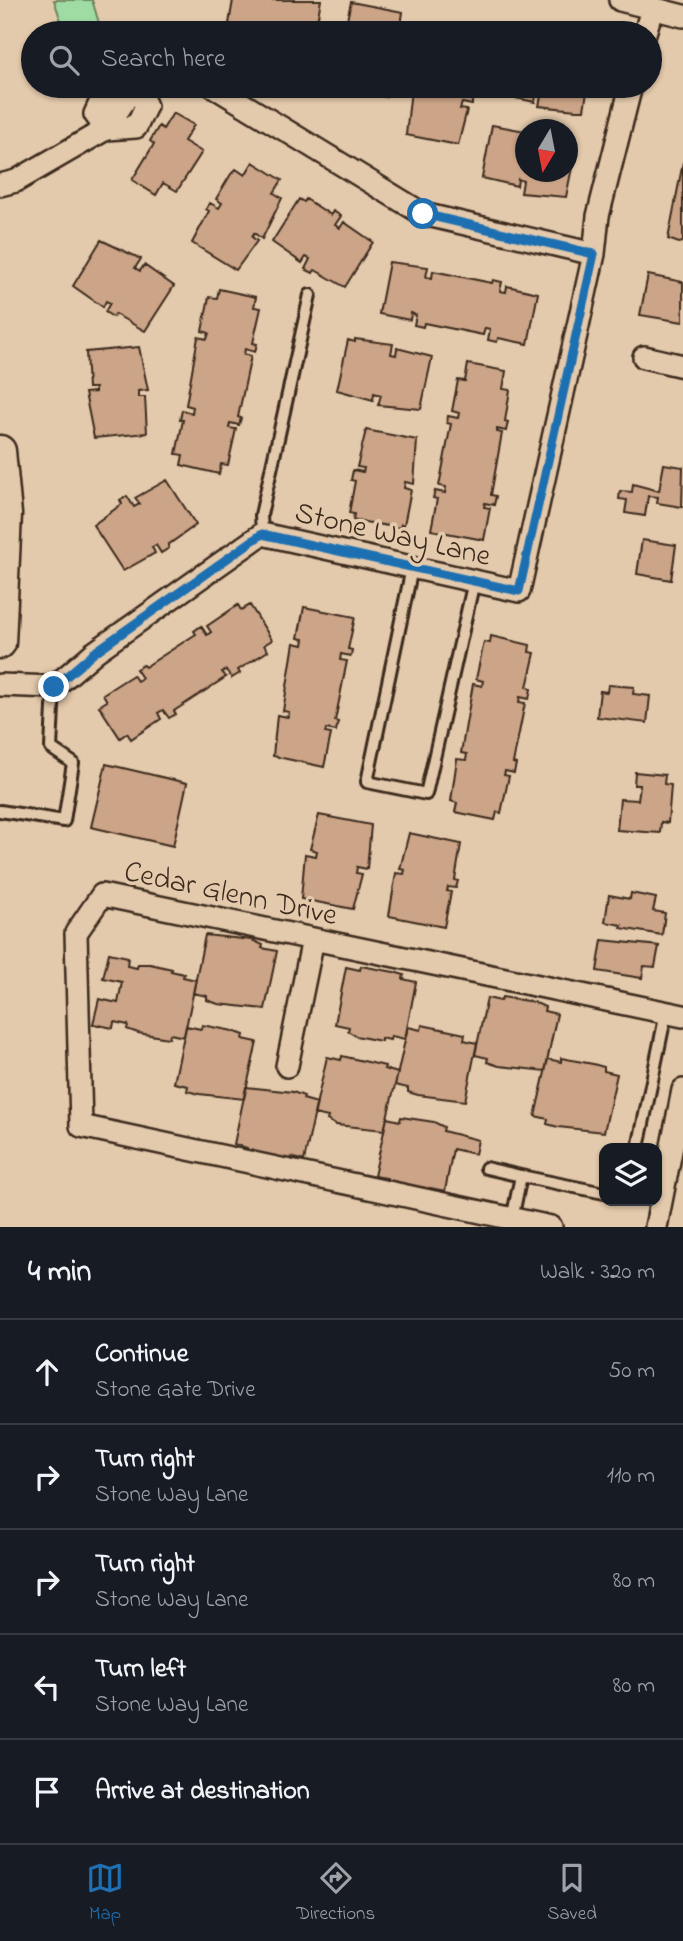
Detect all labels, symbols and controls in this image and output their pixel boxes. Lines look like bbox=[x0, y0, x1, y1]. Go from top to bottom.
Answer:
search box bbox=[21, 21, 662, 98]
icon: search bbox=[45, 41, 83, 79]
text: Search here bbox=[101, 41, 226, 79]
north arrow bbox=[515, 119, 578, 182]
route start bbox=[407, 198, 438, 229]
street label: Stone Way Lane bbox=[290, 492, 495, 580]
route end bbox=[38, 671, 69, 702]
street label: Cedar Glenn Drive bbox=[120, 851, 342, 939]
map controls bbox=[599, 1143, 662, 1206]
button: layers bbox=[599, 1143, 662, 1206]
text: 4 min bbox=[28, 1251, 91, 1295]
text: Walk · 320 m bbox=[540, 1256, 655, 1289]
text: Continue bbox=[95, 1336, 188, 1374]
icon: ahead bbox=[28, 1353, 66, 1391]
text: 50 m bbox=[608, 1355, 655, 1388]
text: Stone Gate Drive bbox=[95, 1374, 256, 1407]
text: Turn right bbox=[95, 1441, 195, 1479]
icon: right bbox=[28, 1458, 66, 1496]
text: 110 m bbox=[607, 1460, 655, 1493]
text: Stone Way Lane bbox=[95, 1479, 248, 1512]
text: Turn right bbox=[95, 1546, 195, 1584]
icon: right bbox=[28, 1563, 66, 1601]
text: 80 m bbox=[613, 1565, 655, 1598]
text: Stone Way Lane bbox=[95, 1584, 248, 1617]
text: Turn left bbox=[95, 1651, 186, 1689]
icon: left bbox=[28, 1668, 66, 1706]
text: 80 m bbox=[613, 1670, 655, 1703]
text: Stone Way Lane bbox=[95, 1689, 248, 1722]
icon: arrive bbox=[28, 1773, 66, 1811]
text: Arrive at destination bbox=[95, 1773, 310, 1811]
tab: Map bbox=[86, 1859, 124, 1928]
tab: Directions bbox=[296, 1859, 375, 1928]
tab: Saved bbox=[547, 1859, 597, 1928]

